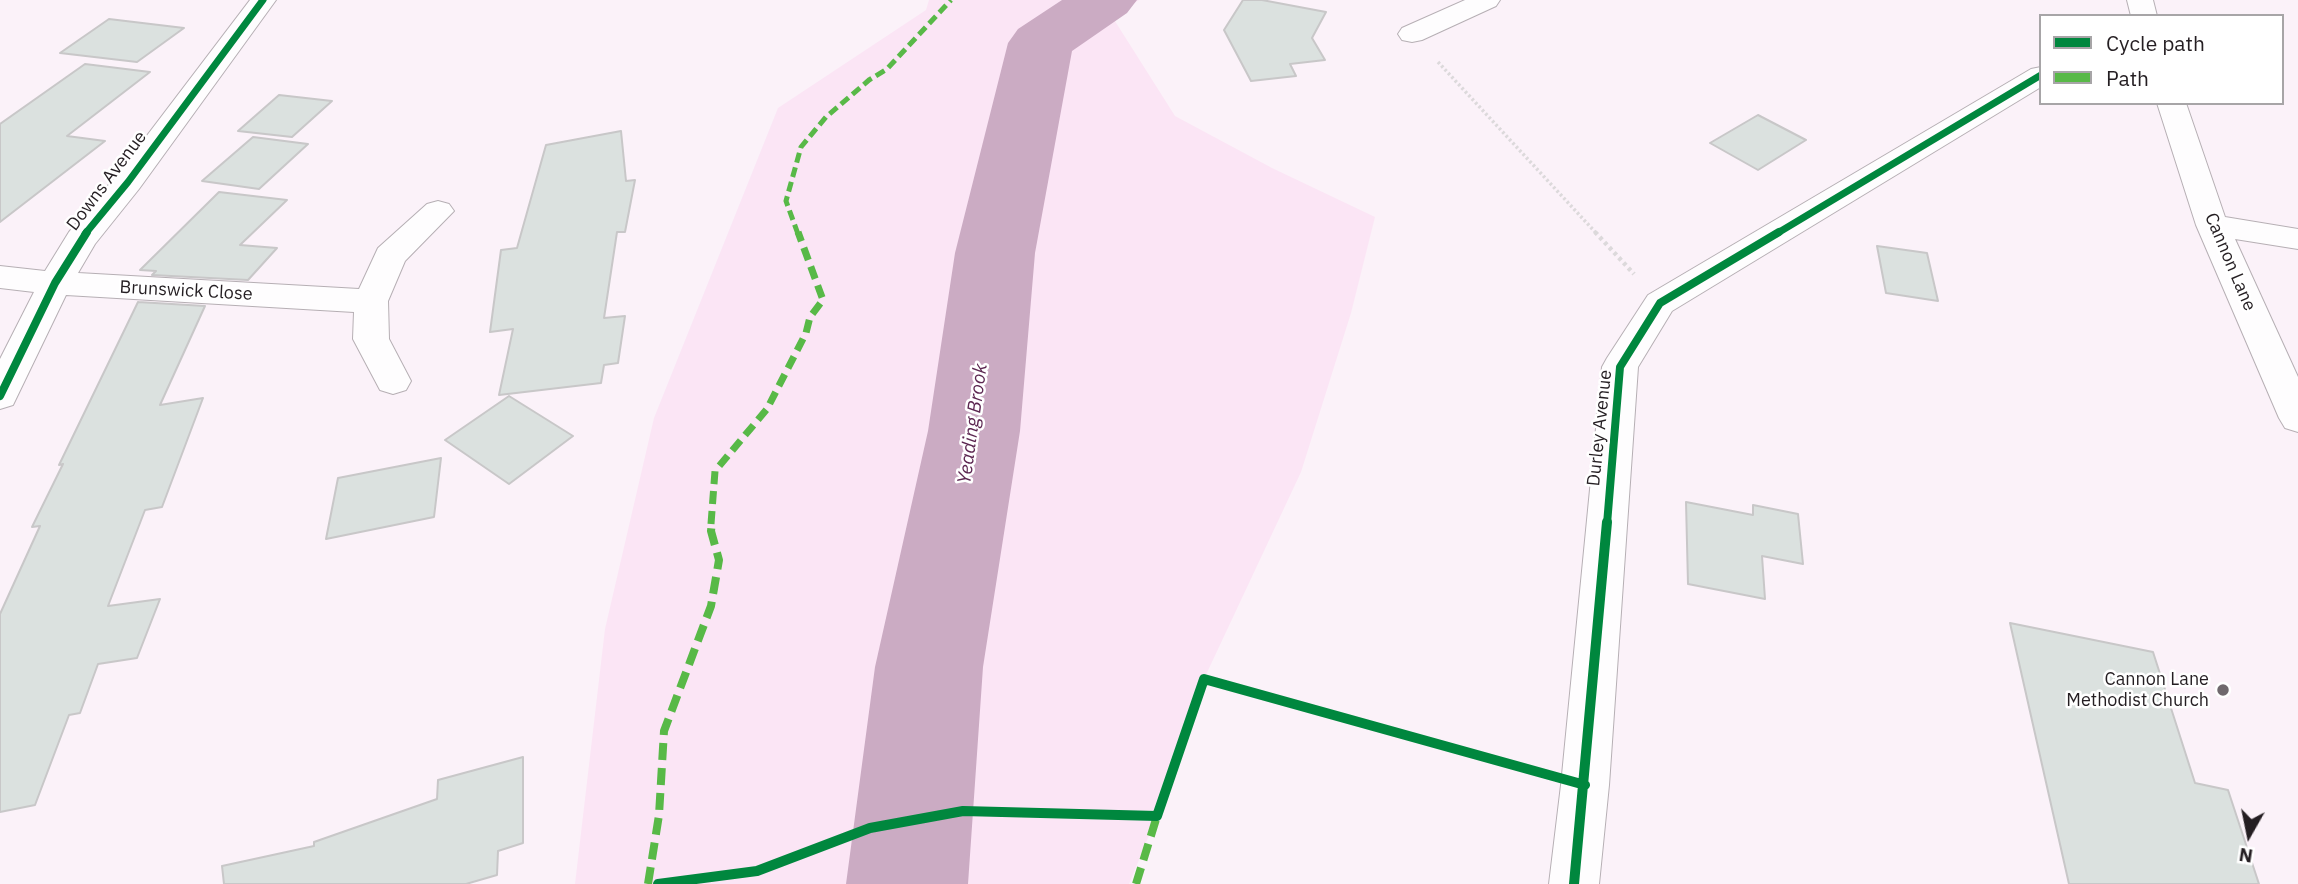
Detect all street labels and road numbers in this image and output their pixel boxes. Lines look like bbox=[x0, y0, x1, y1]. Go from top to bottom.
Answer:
street label: Downs Avenue bbox=[62, 127, 152, 235]
street label: Cannon Lane bbox=[2200, 210, 2260, 314]
street label: Brunswick Close bbox=[119, 277, 253, 305]
street label: Durley Avenue bbox=[1583, 369, 1617, 487]

